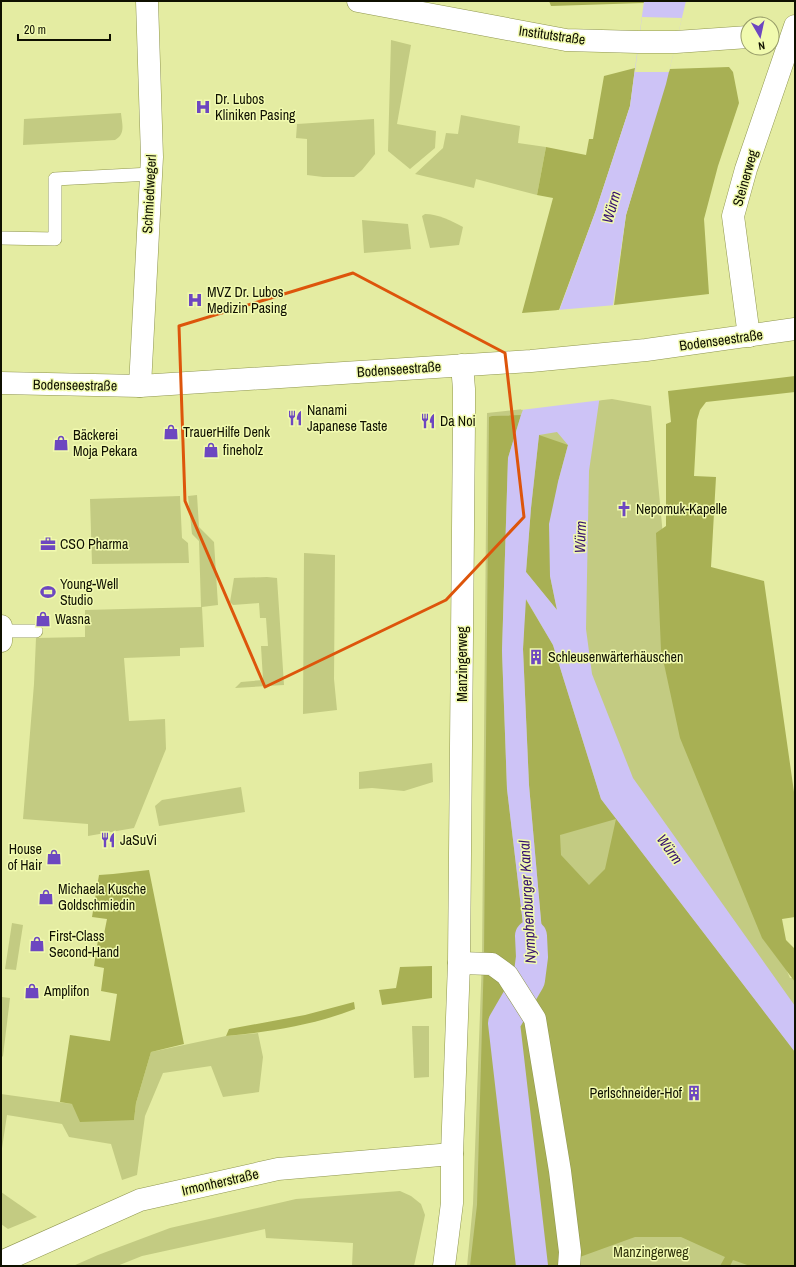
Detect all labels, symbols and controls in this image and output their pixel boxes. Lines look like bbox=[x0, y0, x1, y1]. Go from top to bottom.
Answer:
scale bar bbox=[18, 16, 110, 42]
north arrow bbox=[740, 16, 780, 56]
street label: Institutstraße bbox=[518, 21, 586, 49]
text: 20 m bbox=[24, 22, 46, 38]
text: N bbox=[757, 38, 766, 53]
place label: Dr. Lubos Kliniken Pasing bbox=[215, 90, 296, 124]
hospital icon: Dr. Lubos Kliniken Pasing bbox=[194, 98, 212, 116]
street label: Steinerweg bbox=[728, 147, 762, 208]
street label: Schmiedwegerl bbox=[138, 154, 160, 234]
water label: Würm bbox=[596, 188, 626, 226]
place label: MVZ Dr. Lubos Medizin Pasing bbox=[207, 283, 287, 317]
hospital icon: MVZ Dr. Lubos Medizin Pasing bbox=[186, 291, 204, 309]
street label: Bodenseestraße bbox=[678, 325, 764, 355]
street label: Bodenseestraße bbox=[356, 357, 442, 381]
street label: Bodenseestraße bbox=[33, 375, 117, 395]
place label: Nanami Japanese Taste bbox=[307, 401, 387, 435]
restaurant icon: Nanami Japanese Taste bbox=[286, 409, 304, 427]
restaurant icon: Da Noi bbox=[419, 412, 437, 430]
place label: Da Noi bbox=[440, 412, 476, 430]
shop icon: TrauerHilfe Denk bbox=[162, 423, 180, 441]
place label: TrauerHilfe Denk bbox=[183, 423, 270, 441]
place label: Bäckerei Moja Pekara bbox=[73, 426, 138, 460]
shop icon: Bäckerei Moja Pekara bbox=[52, 434, 70, 452]
shop icon: fineholz bbox=[202, 441, 220, 459]
place label: fineholz bbox=[223, 441, 263, 459]
church icon: Nepomuk-Kapelle bbox=[615, 500, 633, 518]
place label: Nepomuk-Kapelle bbox=[636, 500, 727, 518]
water label: Würm bbox=[569, 520, 591, 554]
office icon: CSO Pharma bbox=[39, 535, 57, 553]
place label: CSO Pharma bbox=[60, 535, 129, 553]
place label: Young-Well Studio bbox=[60, 575, 118, 609]
sports icon: Young-Well Studio bbox=[39, 583, 57, 601]
shop icon: Wasna bbox=[34, 610, 52, 628]
place label: Wasna bbox=[55, 610, 91, 628]
street label: Manzingerweg bbox=[453, 626, 471, 702]
building icon: Schleusenwärterhäuschen bbox=[527, 648, 545, 666]
place label: Schleusenwärterhäuschen bbox=[548, 648, 683, 666]
water label: Würm bbox=[652, 830, 688, 868]
restaurant icon: JaSuVi bbox=[99, 831, 117, 849]
place label: JaSuVi bbox=[120, 831, 157, 849]
place label: House of Hair bbox=[8, 840, 42, 874]
water label: Nymphenburger Kanal bbox=[513, 840, 541, 964]
shop icon: House of Hair bbox=[45, 848, 63, 866]
place label: Michaela Kusche Goldschmiedin bbox=[58, 880, 146, 914]
shop icon: Michaela Kusche Goldschmiedin bbox=[37, 888, 55, 906]
place label: First-Class Second-Hand bbox=[49, 927, 119, 961]
shop icon: First-Class Second-Hand bbox=[28, 935, 46, 953]
shop icon: Amplifon bbox=[23, 982, 41, 1000]
place label: Amplifon bbox=[43, 982, 89, 1000]
place label: Perlschneider-Hof bbox=[589, 1084, 683, 1102]
building icon: Perlschneider-Hof bbox=[685, 1084, 703, 1102]
street label: Irmonherstraße bbox=[180, 1164, 260, 1200]
park label: Manzingerweg bbox=[613, 1243, 689, 1261]

